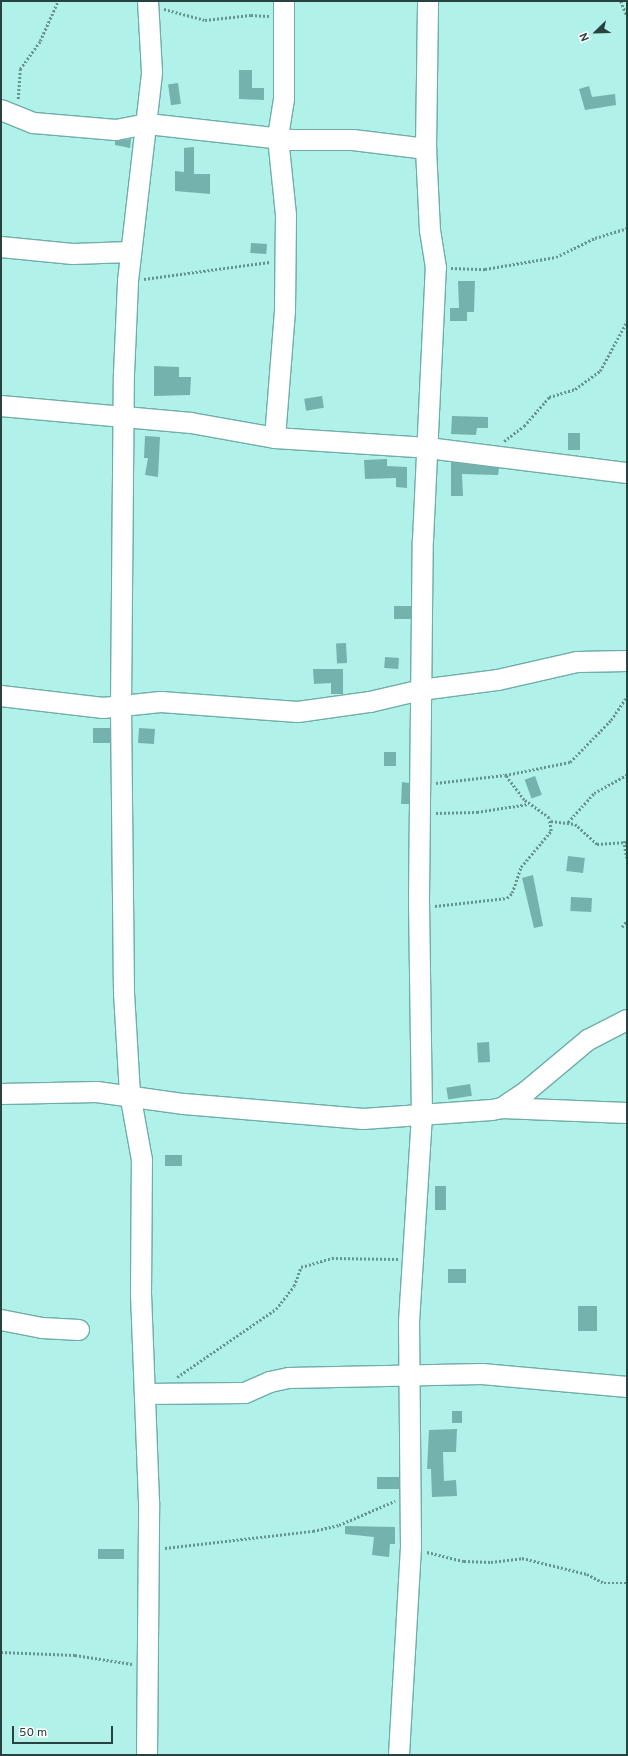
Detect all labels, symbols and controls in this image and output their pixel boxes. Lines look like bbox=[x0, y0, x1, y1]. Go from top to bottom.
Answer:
north arrow bbox=[576, 12, 616, 52]
text: N bbox=[577, 30, 593, 43]
scale bar bbox=[14, 1718, 115, 1744]
text: 50 m bbox=[19, 1725, 47, 1741]

